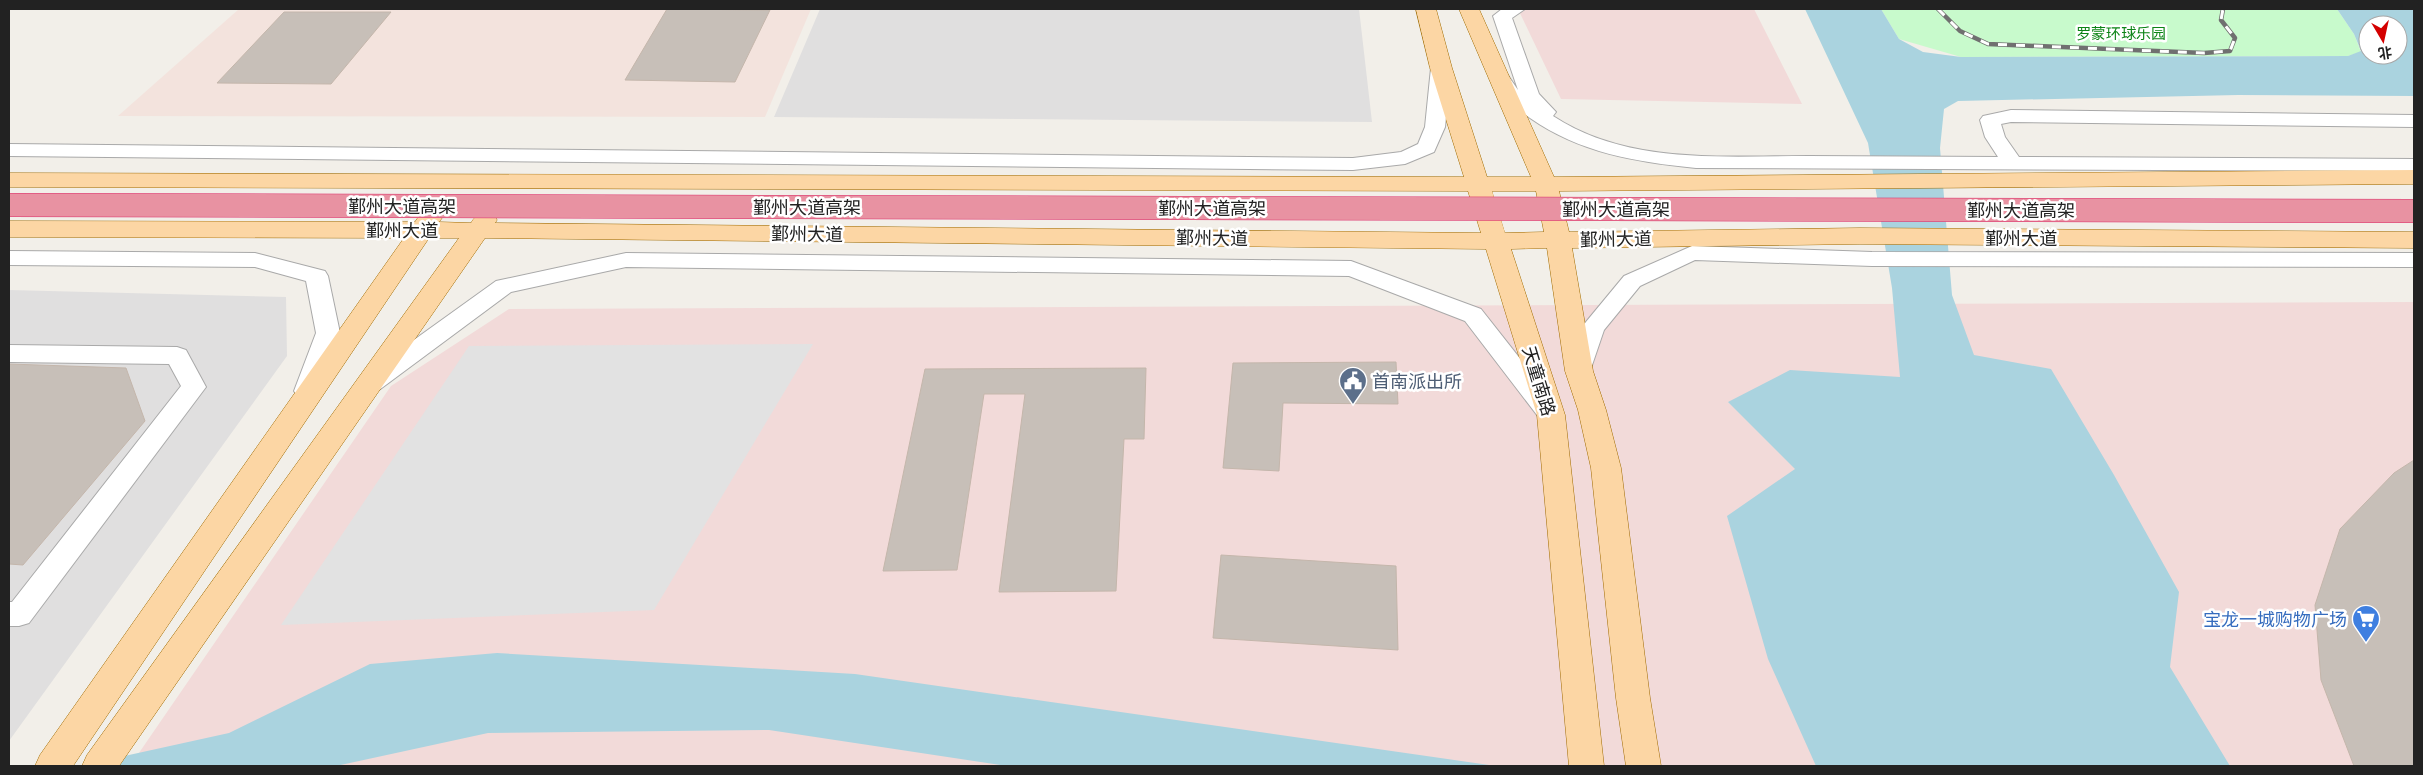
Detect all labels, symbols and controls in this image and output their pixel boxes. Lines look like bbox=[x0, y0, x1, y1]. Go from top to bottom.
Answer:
north arrow bbox=[2358, 15, 2408, 65]
park label: 罗蒙环球乐园 bbox=[2076, 23, 2166, 44]
text: 北 bbox=[2377, 43, 2393, 63]
street label: 鄞州大道高架 bbox=[348, 194, 456, 219]
street label: 鄞州大道高架 bbox=[753, 195, 861, 220]
street label: 鄞州大道高架 bbox=[1158, 196, 1266, 221]
street label: 鄞州大道高架 bbox=[1562, 197, 1670, 222]
street label: 鄞州大道高架 bbox=[1967, 198, 2075, 223]
street label: 鄞州大道 bbox=[366, 218, 438, 243]
street label: 鄞州大道 bbox=[771, 221, 843, 247]
street label: 鄞州大道 bbox=[1176, 225, 1248, 251]
street label: 鄞州大道 bbox=[1580, 226, 1652, 252]
street label: 鄞州大道 bbox=[1985, 226, 2057, 251]
street label: 天童南路 bbox=[1517, 343, 1561, 419]
public building icon: 首南派出所 bbox=[1338, 366, 1368, 405]
place label: 首南派出所 bbox=[1372, 369, 1462, 394]
supermarket icon: 宝龙一城购物广场 bbox=[2351, 604, 2381, 643]
place label: 宝龙一城购物广场 bbox=[2203, 607, 2347, 632]

